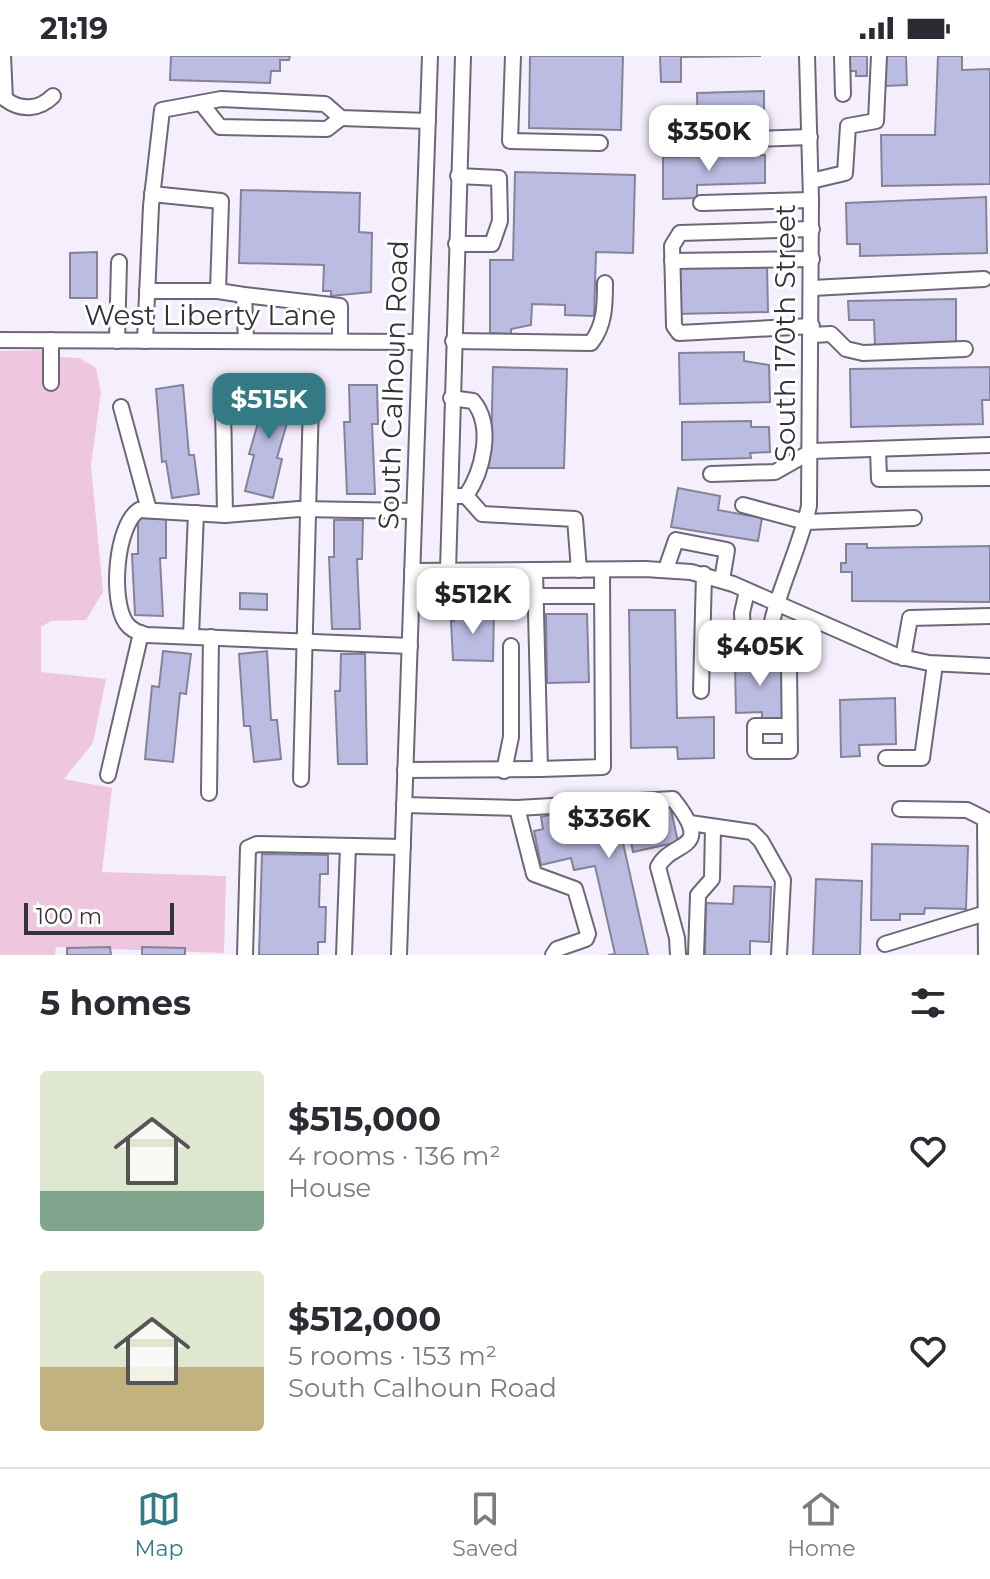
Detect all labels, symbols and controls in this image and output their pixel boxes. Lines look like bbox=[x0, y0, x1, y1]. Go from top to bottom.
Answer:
text: 21:19 bbox=[40, 10, 108, 47]
pin: $350K bbox=[653, 105, 765, 173]
text: $350K bbox=[667, 115, 751, 147]
street label: South 170th Street bbox=[768, 204, 802, 462]
street label: South Calhoun Road bbox=[371, 240, 415, 530]
street label: West Liberty Lane bbox=[84, 298, 336, 332]
pin: $515K bbox=[213, 373, 325, 441]
text: $515K bbox=[231, 383, 307, 415]
pin: $512K bbox=[417, 568, 529, 636]
text: $512K bbox=[435, 578, 511, 610]
pin: $405K bbox=[704, 620, 816, 688]
text: $405K bbox=[716, 630, 804, 662]
pin: $336K bbox=[553, 792, 665, 860]
text: $336K bbox=[568, 802, 650, 834]
scale bar bbox=[24, 899, 174, 935]
text: 100 m bbox=[36, 903, 102, 930]
icon: filters bbox=[906, 981, 950, 1025]
text: 5 homes bbox=[40, 982, 191, 1024]
text: $515,000 bbox=[288, 1098, 441, 1140]
icon: home bbox=[104, 1103, 200, 1199]
icon: heart bbox=[906, 1129, 950, 1173]
text: 4 rooms · 136 m² bbox=[288, 1140, 501, 1172]
text: House bbox=[288, 1172, 371, 1204]
text: $512,000 bbox=[288, 1298, 441, 1340]
icon: home bbox=[104, 1303, 200, 1399]
icon: heart bbox=[906, 1329, 950, 1373]
text: 5 rooms · 153 m² bbox=[288, 1340, 497, 1372]
text: South Calhoun Road bbox=[288, 1372, 557, 1404]
tab: Map bbox=[134, 1487, 183, 1562]
tab: Saved bbox=[452, 1487, 518, 1562]
tab: Home bbox=[787, 1487, 856, 1562]

